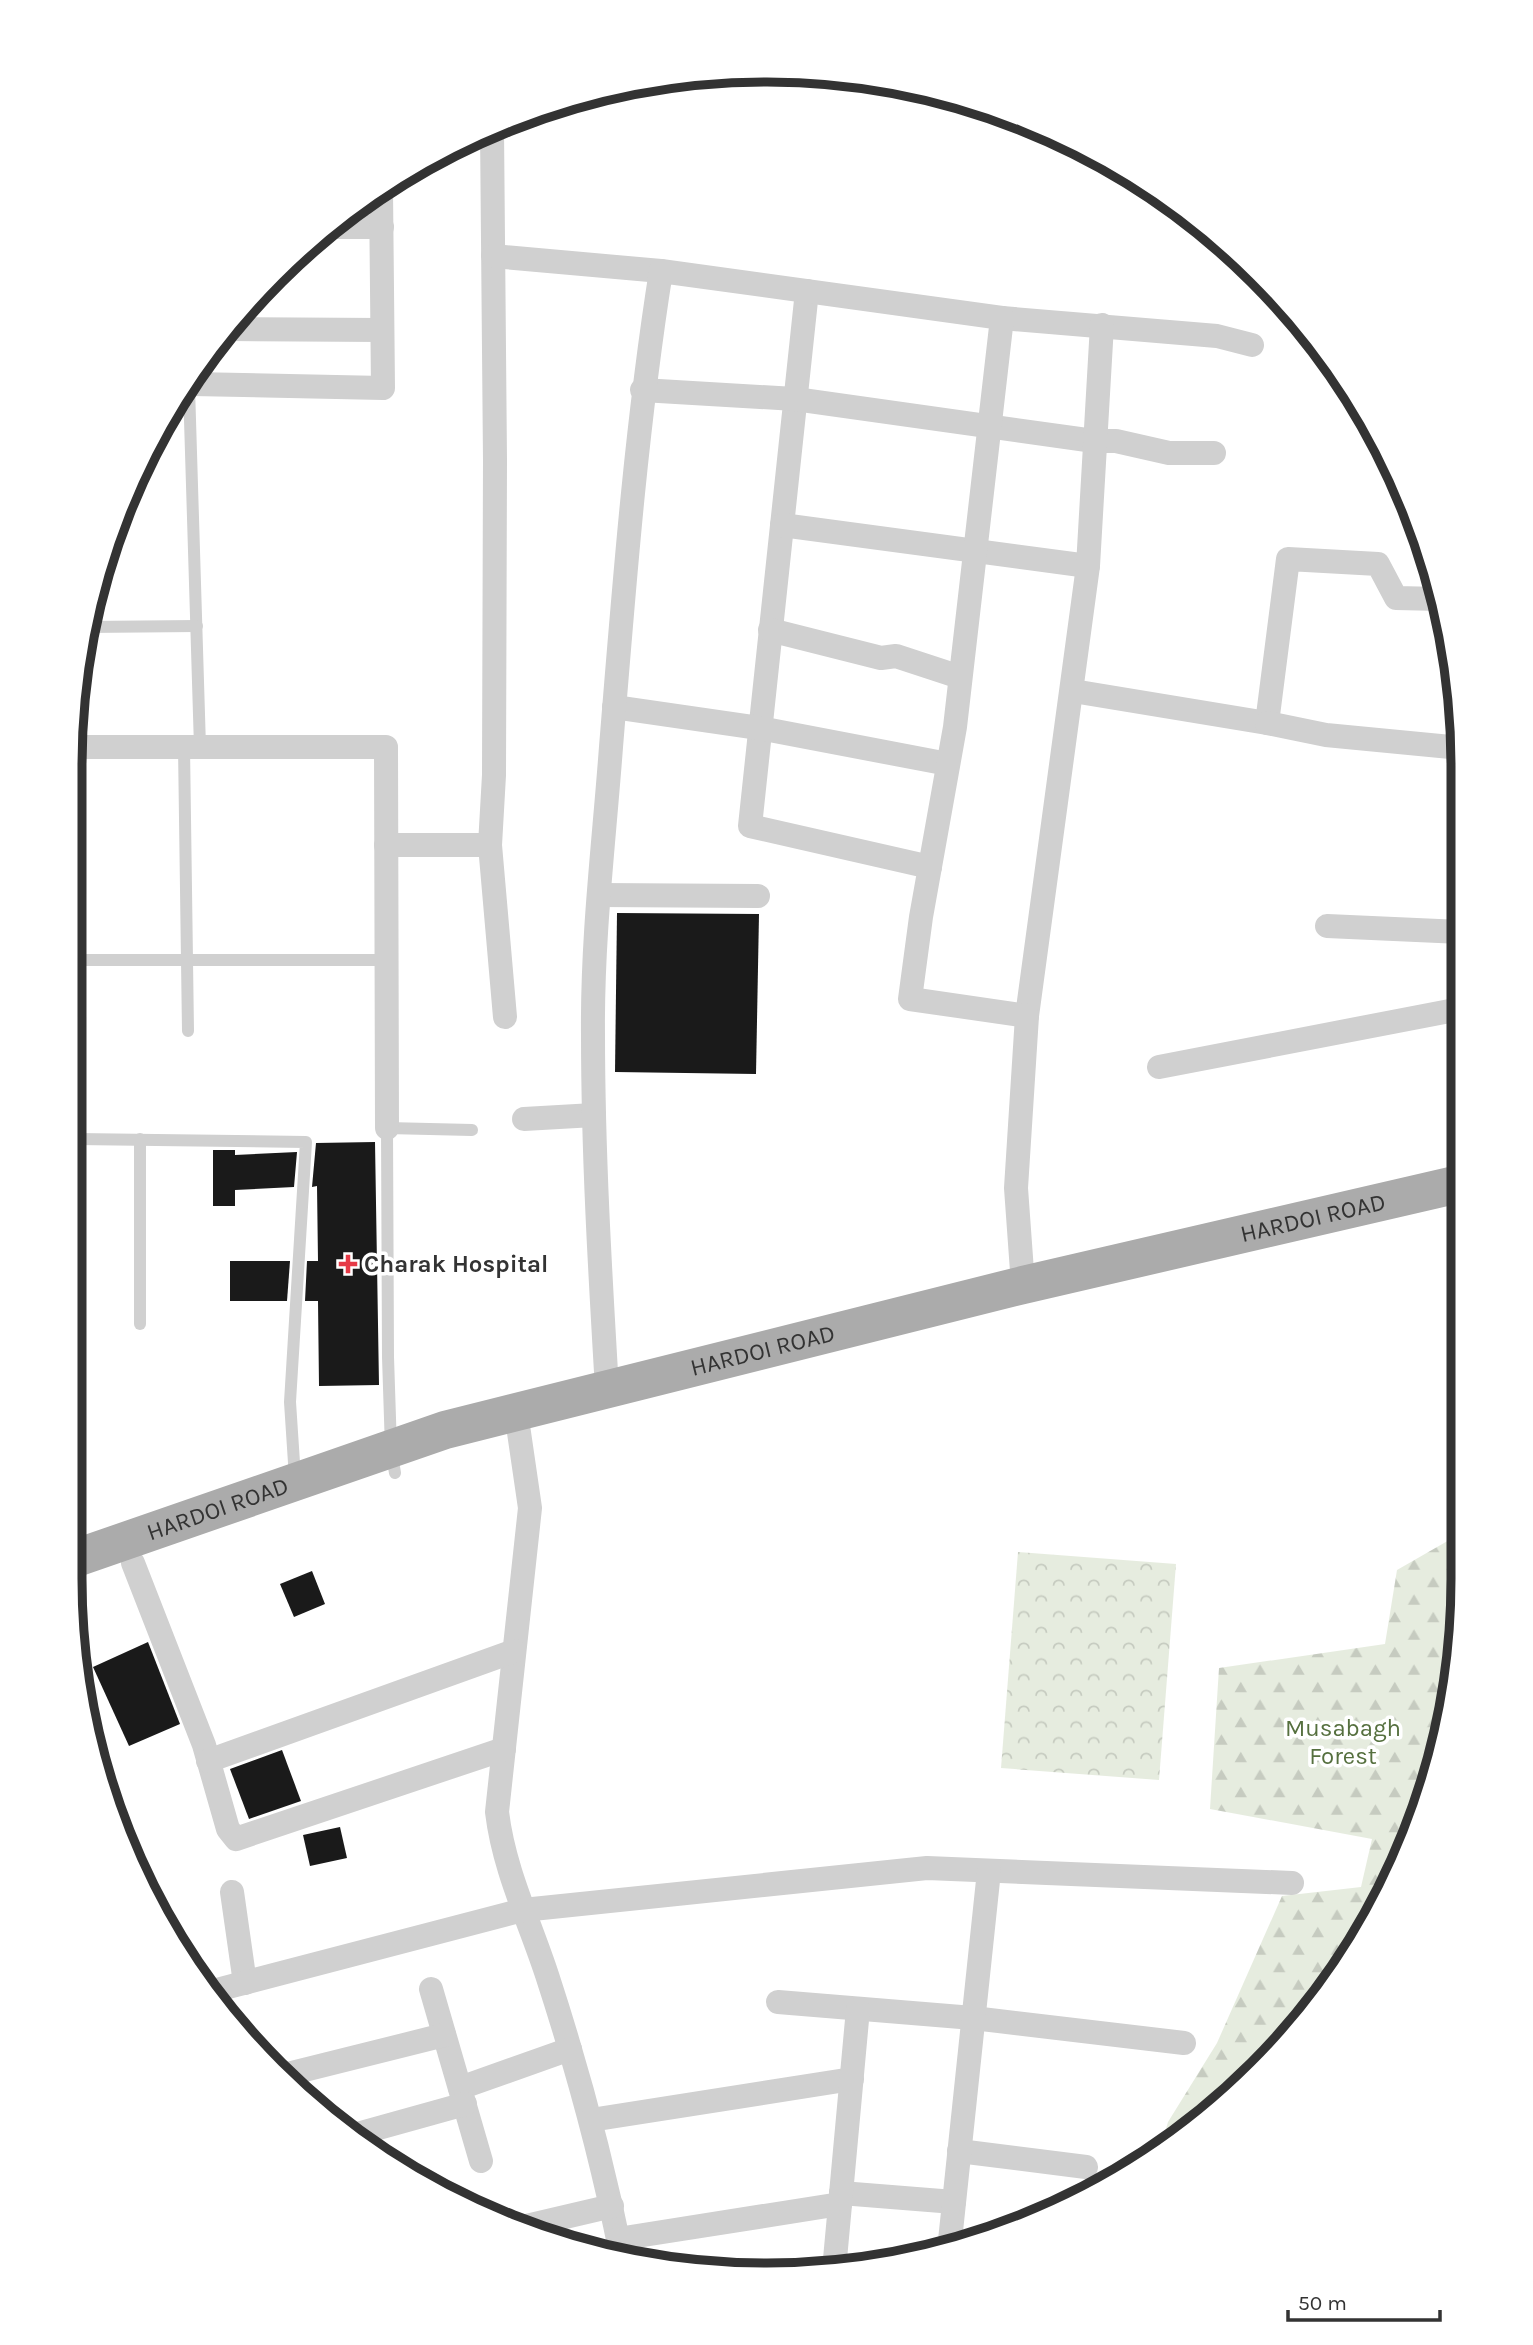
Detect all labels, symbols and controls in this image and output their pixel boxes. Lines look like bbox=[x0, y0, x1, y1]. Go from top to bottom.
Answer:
street label: HARDOI ROAD bbox=[1238, 1187, 1388, 1248]
place label: Charak Hospital bbox=[364, 1250, 548, 1278]
marker: Charak Hospital bbox=[338, 1254, 358, 1274]
street label: HARDOI ROAD bbox=[687, 1319, 838, 1382]
street label: HARDOI ROAD bbox=[143, 1471, 292, 1546]
park label: Musabagh Forest bbox=[1285, 1714, 1401, 1770]
scale bar bbox=[1288, 2278, 1440, 2322]
text: 50 m bbox=[1298, 2291, 1347, 2315]

